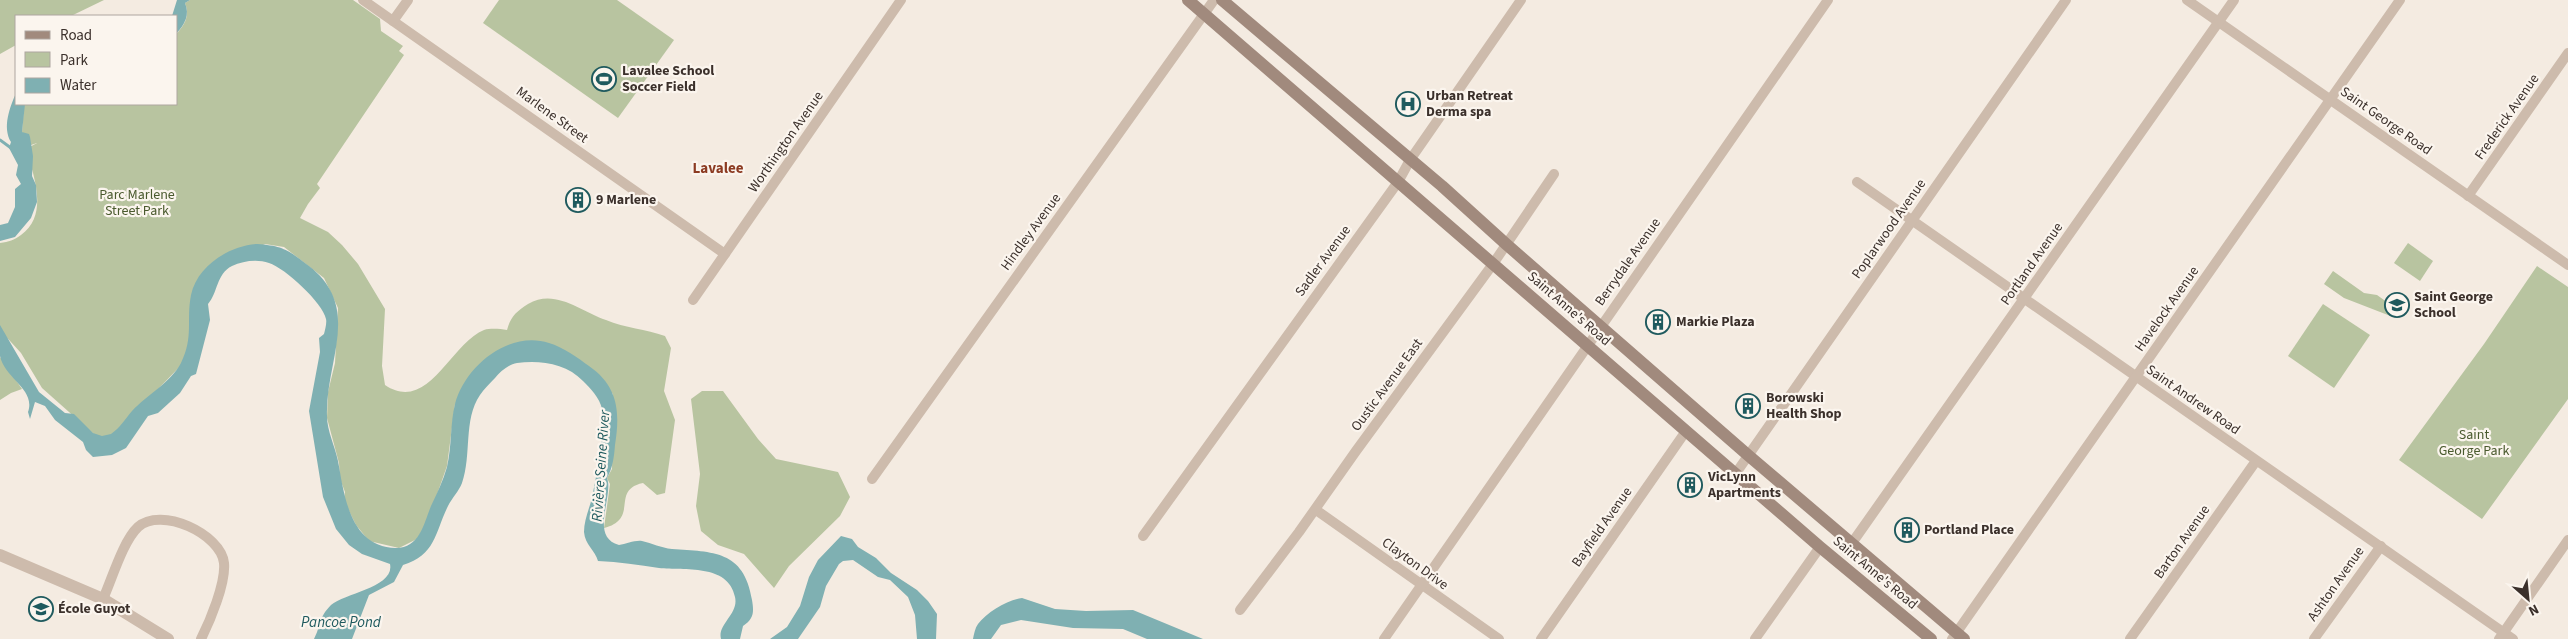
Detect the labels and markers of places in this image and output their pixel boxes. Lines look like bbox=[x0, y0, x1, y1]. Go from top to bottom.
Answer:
place label: Lavalee School Soccer Field bbox=[622, 61, 714, 97]
sports icon: Lavalee School Soccer Field bbox=[591, 66, 617, 92]
place label: Urban Retreat Derma spa bbox=[1426, 86, 1514, 122]
hospital icon: Urban Retreat Derma spa bbox=[1395, 91, 1421, 117]
building icon: 9 Marlene bbox=[565, 187, 591, 213]
place label: 9 Marlene bbox=[596, 190, 656, 210]
place label: Saint George School bbox=[2414, 287, 2493, 323]
school or university icon: Saint George School bbox=[2384, 292, 2410, 318]
building icon: Markie Plaza bbox=[1645, 309, 1671, 335]
place label: Markie Plaza bbox=[1676, 312, 1755, 332]
place label: Borowski Health Shop bbox=[1766, 388, 1842, 424]
building icon: Borowski Health Shop bbox=[1735, 393, 1761, 419]
place label: VicLynn Apartments bbox=[1707, 467, 1781, 503]
building icon: VicLynn Apartments bbox=[1677, 472, 1703, 498]
building icon: Portland Place bbox=[1894, 517, 1920, 543]
place label: Portland Place bbox=[1924, 520, 2014, 540]
school or university icon: École Guyot bbox=[28, 596, 54, 622]
place label: École Guyot bbox=[58, 599, 131, 619]

